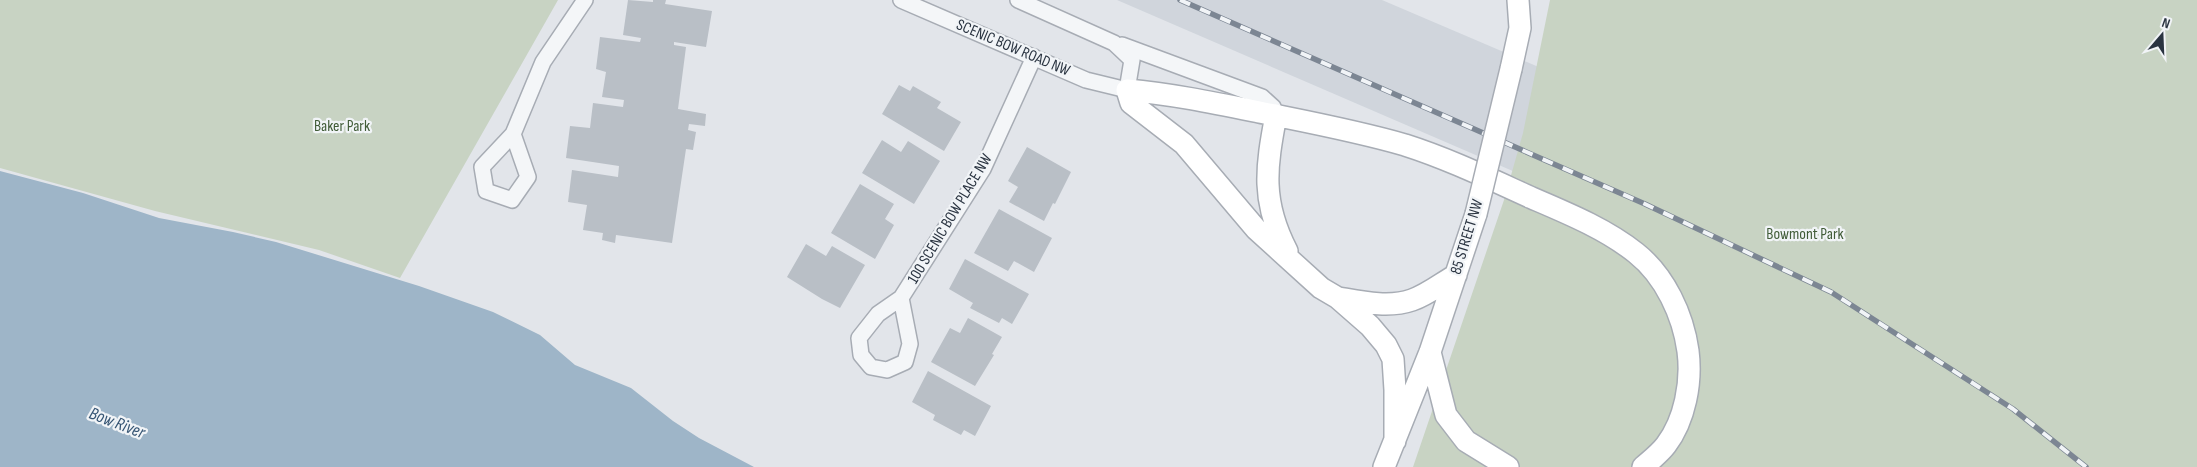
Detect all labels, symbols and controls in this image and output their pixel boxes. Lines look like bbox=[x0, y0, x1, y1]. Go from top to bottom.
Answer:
north arrow bbox=[2137, 10, 2187, 60]
text: N bbox=[2160, 14, 2172, 32]
street label: SCENIC BOW ROAD NW bbox=[953, 15, 1073, 81]
park label: Baker Park bbox=[314, 117, 370, 136]
street label: 100 SCENIC BOW PLACE NW bbox=[904, 150, 997, 287]
street label: 85 STREET NW bbox=[1447, 197, 1488, 277]
park label: Bowmont Park bbox=[1766, 225, 1844, 244]
water label: Bow River bbox=[86, 403, 149, 444]

